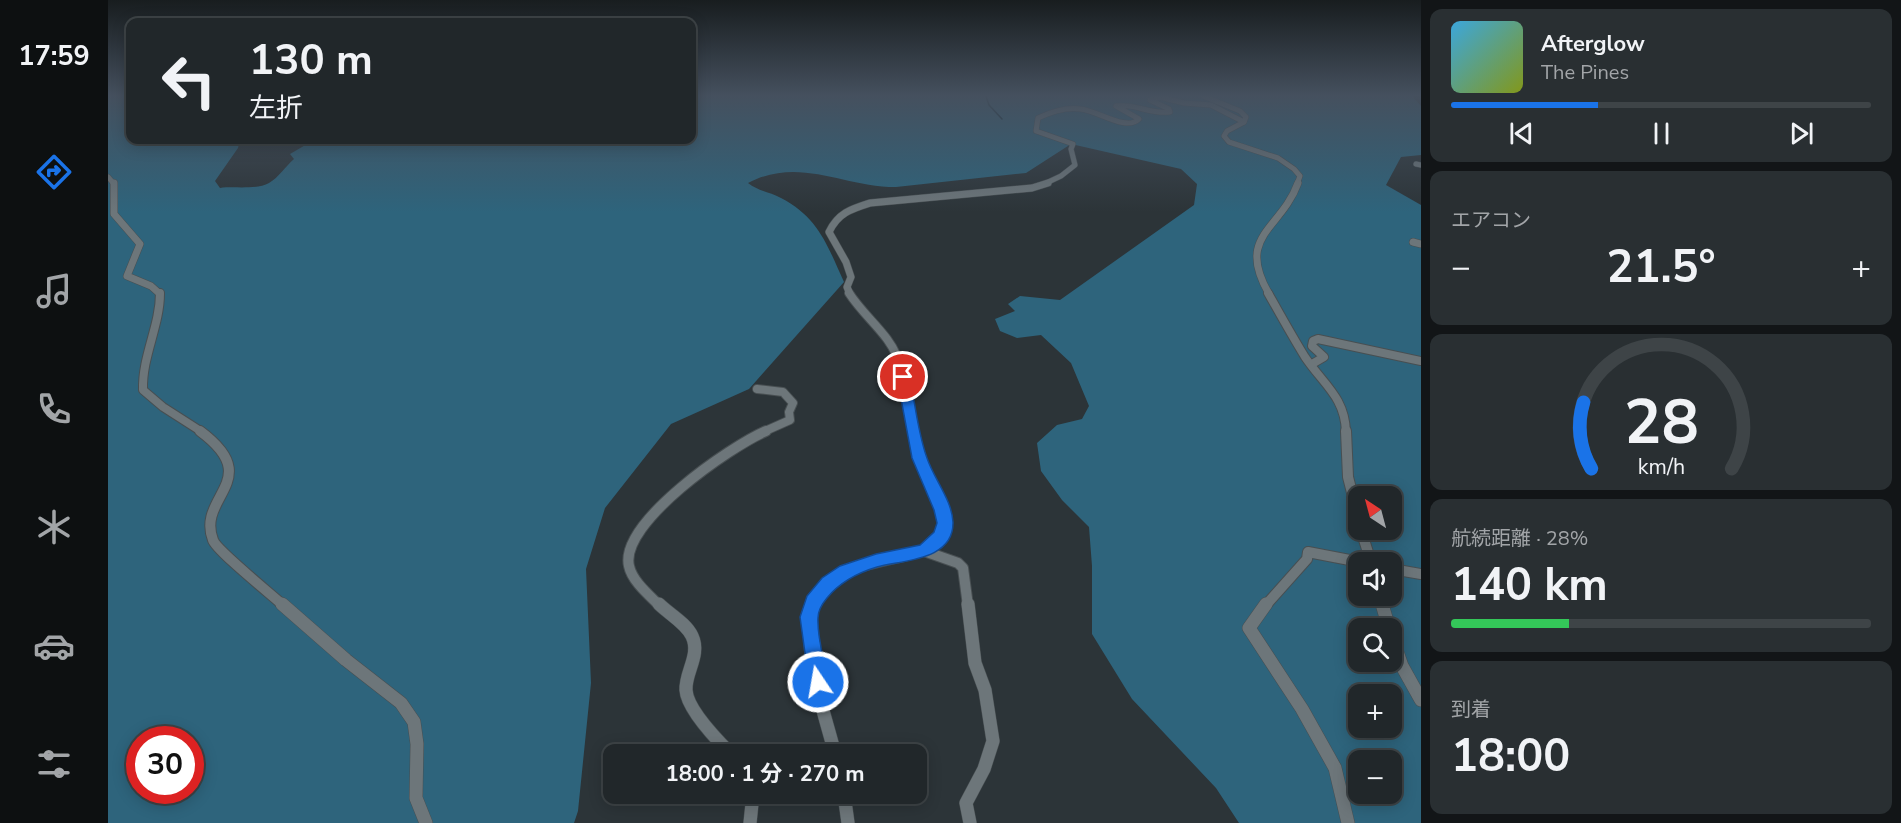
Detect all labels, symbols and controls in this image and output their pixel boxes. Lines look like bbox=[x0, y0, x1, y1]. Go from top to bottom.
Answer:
text: Afterglow bbox=[1541, 29, 1645, 59]
text: 130 m bbox=[249, 32, 373, 89]
text: 17:59 bbox=[18, 38, 90, 75]
icon: left bbox=[150, 42, 228, 120]
text: The Pines bbox=[1541, 59, 1629, 86]
text: 左折 bbox=[249, 90, 303, 127]
icon: previous bbox=[1505, 117, 1538, 150]
icon: pause bbox=[1645, 117, 1678, 150]
icon: next bbox=[1785, 117, 1818, 150]
icon: directions bbox=[33, 151, 75, 193]
text: エアコン bbox=[1451, 207, 1531, 234]
text: 21.5° bbox=[1606, 237, 1716, 298]
text: − bbox=[1451, 245, 1471, 290]
text: + bbox=[1851, 245, 1871, 290]
icon: music bbox=[33, 270, 75, 312]
pin bbox=[877, 351, 928, 402]
icon: arrive bbox=[886, 360, 919, 393]
text: 28 bbox=[1624, 380, 1698, 465]
icon: phone bbox=[33, 388, 75, 430]
text: km/h bbox=[1637, 452, 1685, 482]
north arrow bbox=[1348, 486, 1402, 540]
map controls bbox=[1348, 486, 1402, 804]
icon: climate bbox=[33, 506, 75, 548]
text: 航続距離 · 28% bbox=[1451, 525, 1588, 552]
button: sound bbox=[1348, 552, 1402, 606]
text: 140 km bbox=[1451, 555, 1608, 616]
button: search bbox=[1348, 618, 1402, 672]
icon: car bbox=[33, 625, 75, 667]
position arrow bbox=[786, 650, 850, 714]
button: + bbox=[1348, 684, 1402, 738]
text: 到着 bbox=[1451, 696, 1491, 723]
speed limit sign: 30 bbox=[126, 726, 204, 804]
text: 18:00 bbox=[1451, 726, 1570, 787]
icon: filters bbox=[33, 743, 75, 785]
button: − bbox=[1348, 750, 1402, 804]
text: 18:00 · 1 分 · 270 m bbox=[666, 759, 864, 789]

